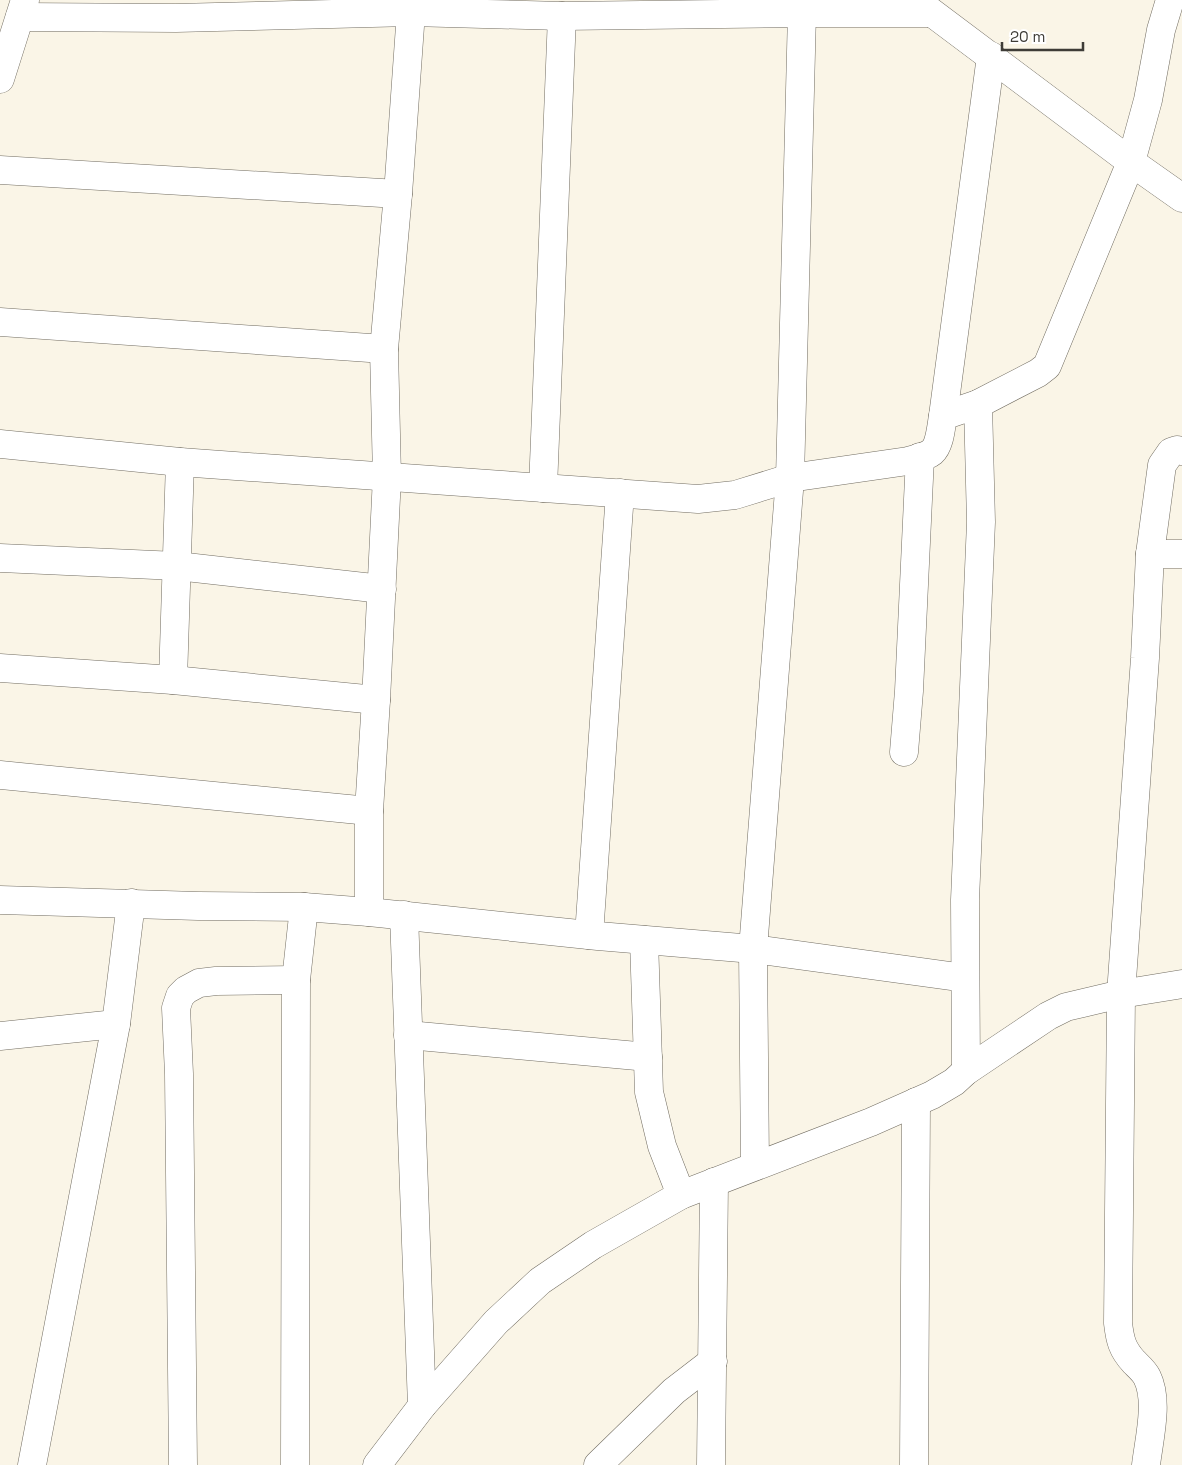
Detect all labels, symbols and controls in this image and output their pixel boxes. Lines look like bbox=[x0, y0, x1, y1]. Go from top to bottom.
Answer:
scale bar bbox=[1002, 20, 1083, 52]
text: 20 m bbox=[1010, 27, 1045, 46]

